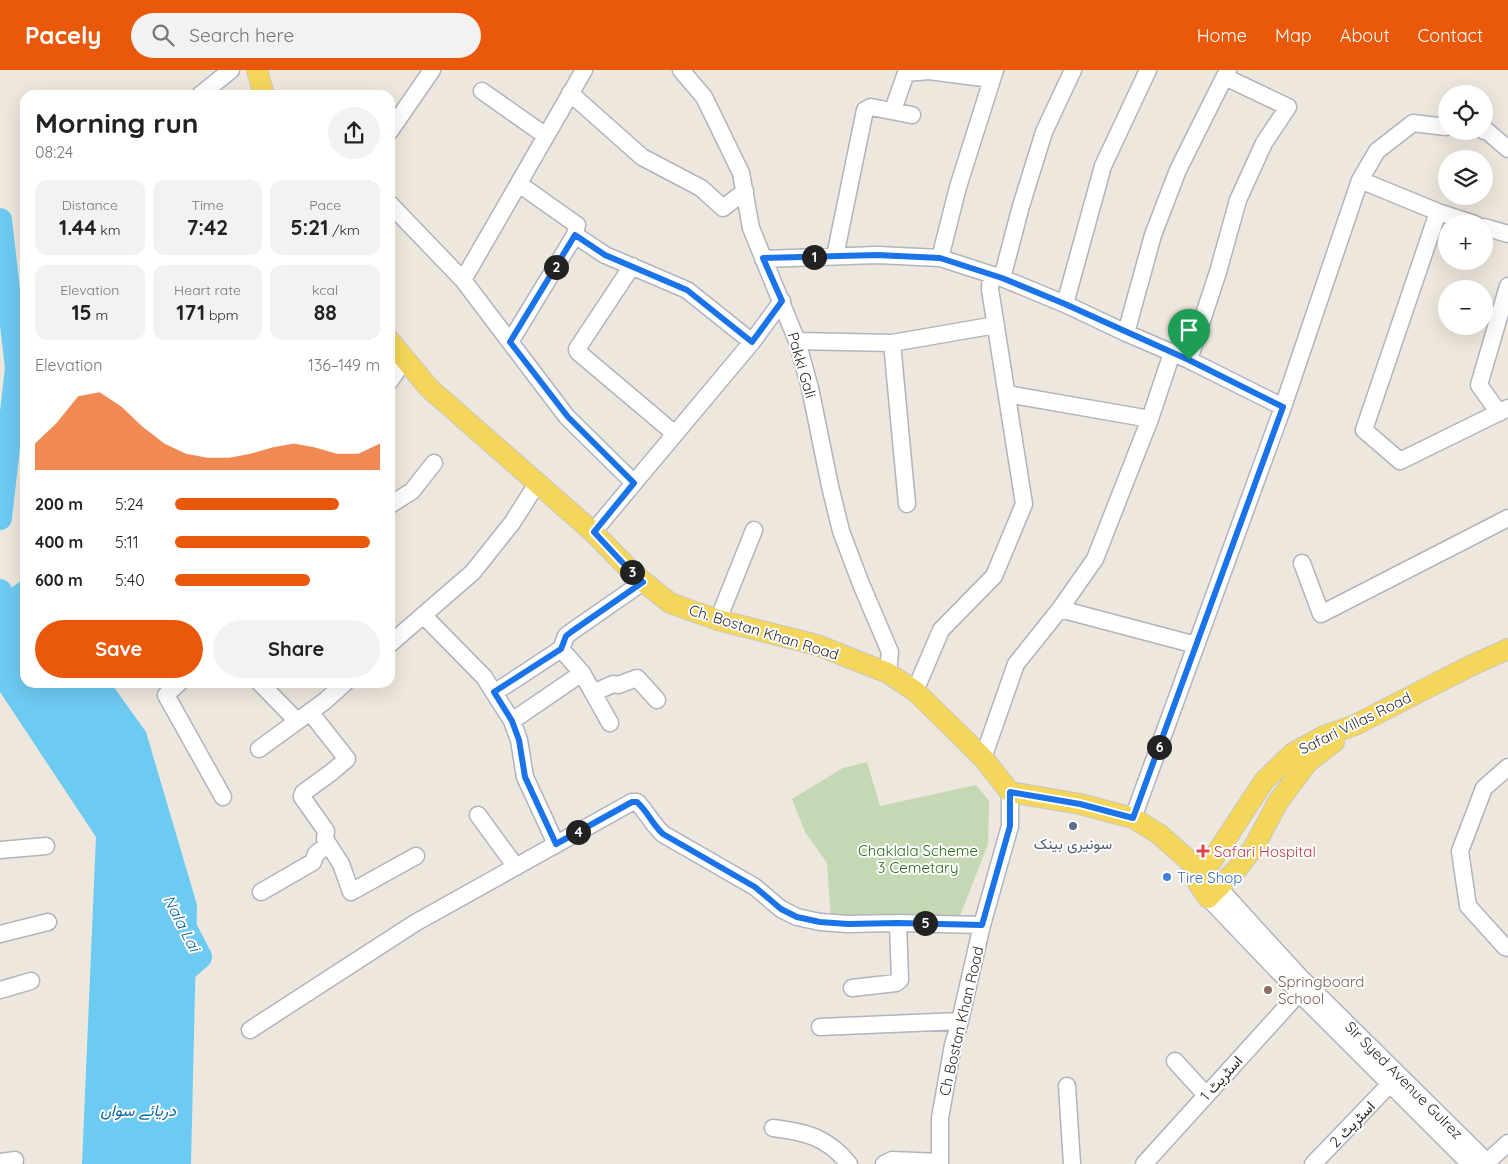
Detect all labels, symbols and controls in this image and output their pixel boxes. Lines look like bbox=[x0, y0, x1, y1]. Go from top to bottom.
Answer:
search box bbox=[131, 13, 481, 58]
text: Pacely bbox=[25, 20, 101, 50]
icon: search bbox=[149, 21, 177, 49]
text: Search here bbox=[189, 23, 294, 47]
text: Home bbox=[1197, 24, 1247, 47]
text: Map bbox=[1275, 24, 1312, 47]
text: About bbox=[1340, 24, 1390, 47]
text: Contact bbox=[1418, 24, 1483, 47]
map controls bbox=[1438, 85, 1493, 335]
button: locate bbox=[1438, 85, 1493, 140]
text: Morning run bbox=[35, 105, 199, 140]
button: share bbox=[328, 107, 380, 159]
text: 08:24 bbox=[35, 142, 73, 162]
button: layers bbox=[1438, 150, 1493, 205]
text: Distance bbox=[62, 196, 118, 214]
text: Time bbox=[191, 196, 224, 214]
text: Pace bbox=[309, 196, 341, 214]
text: 1.44 bbox=[59, 214, 97, 240]
text: 7:42 bbox=[187, 214, 228, 240]
text: 5:21 bbox=[290, 214, 328, 240]
button: + bbox=[1438, 215, 1493, 270]
text: km bbox=[97, 221, 121, 239]
text: /km bbox=[328, 221, 360, 239]
pin: 1 bbox=[802, 244, 826, 270]
text: 1 bbox=[812, 248, 817, 266]
pin: 2 bbox=[544, 254, 568, 280]
text: 2 bbox=[553, 258, 560, 276]
button: − bbox=[1438, 280, 1493, 335]
text: Elevation bbox=[60, 281, 119, 299]
text: Heart rate bbox=[174, 281, 241, 299]
text: kcal bbox=[312, 281, 338, 299]
text: 15 bbox=[71, 299, 92, 325]
text: 171 bbox=[176, 299, 205, 325]
text: 88 bbox=[314, 299, 337, 325]
text: m bbox=[92, 306, 108, 324]
text: bpm bbox=[205, 306, 239, 324]
pin bbox=[1168, 309, 1210, 360]
icon: arrive bbox=[1175, 316, 1203, 344]
street label: Pakki Gali bbox=[784, 330, 820, 400]
text: Elevation bbox=[35, 355, 102, 375]
text: 136–149 m bbox=[308, 355, 380, 375]
text: 200 m bbox=[35, 494, 83, 514]
text: 5:24 bbox=[115, 494, 144, 514]
text: 400 m bbox=[35, 532, 83, 552]
text: 5:11 bbox=[115, 532, 139, 552]
pin: 3 bbox=[620, 560, 644, 584]
text: 3 bbox=[629, 563, 636, 581]
text: 600 m bbox=[35, 570, 83, 590]
text: 5:40 bbox=[115, 570, 145, 590]
street label: Ch. Bostan Khan Road bbox=[687, 600, 841, 664]
button: Save bbox=[35, 620, 203, 678]
button: Share bbox=[213, 620, 380, 678]
street label: Safari Villas Road bbox=[1296, 688, 1414, 758]
pin: 6 bbox=[1146, 734, 1172, 760]
text: 6 bbox=[1156, 738, 1163, 756]
pin: 4 bbox=[566, 820, 590, 844]
marker: سونیری بینک bbox=[1067, 820, 1079, 832]
text: 4 bbox=[574, 823, 583, 841]
place label: سونیری بینک bbox=[1034, 834, 1112, 854]
park label: Chaklala Scheme 3 Cemetary bbox=[858, 841, 978, 877]
place label: Safari Hospital bbox=[1214, 842, 1316, 861]
marker: Safari Hospital bbox=[1196, 844, 1210, 858]
place label: Tire Shop bbox=[1177, 868, 1242, 887]
marker: Tire Shop bbox=[1161, 871, 1173, 883]
water label: Nala Lai bbox=[159, 891, 205, 956]
pin: 5 bbox=[912, 910, 938, 936]
text: 5 bbox=[921, 914, 930, 932]
street label: Ch Bostan Khan Road bbox=[935, 944, 987, 1098]
place label: Springboard School bbox=[1278, 972, 1364, 1008]
marker: Springboard School bbox=[1262, 984, 1274, 996]
street label: Sir Syed Avenue Gulrez bbox=[1341, 1017, 1467, 1143]
street label: اسٹریٹ 1 bbox=[1196, 1051, 1246, 1105]
street label: اسٹریٹ 2 bbox=[1325, 1097, 1379, 1151]
water label: دریائے سواں bbox=[100, 1100, 176, 1121]

